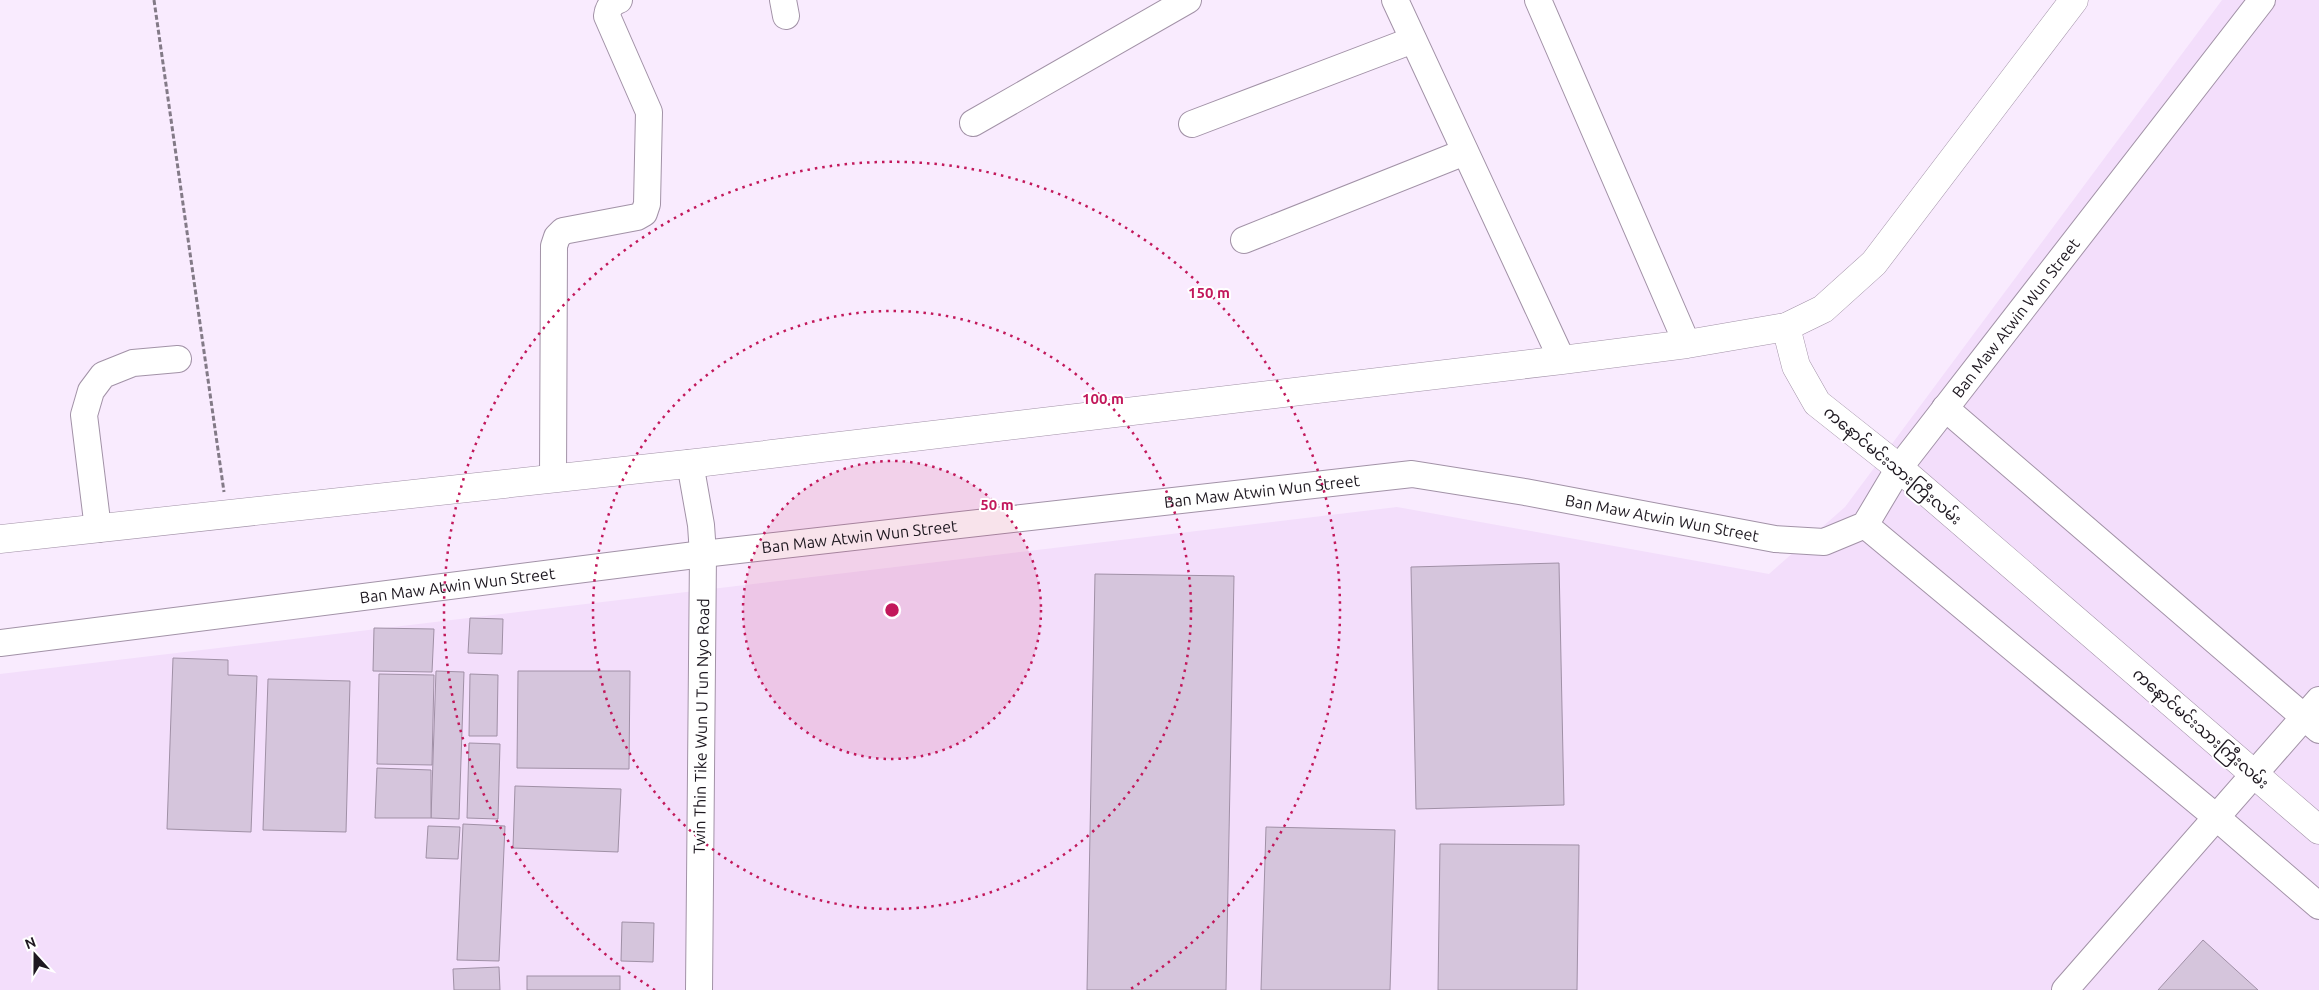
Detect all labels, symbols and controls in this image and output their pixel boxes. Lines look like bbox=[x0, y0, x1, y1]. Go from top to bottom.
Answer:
street label: Ban Maw Atwin Wun Street bbox=[1948, 234, 2083, 401]
text: 150 m bbox=[1188, 284, 1230, 301]
text: 100 m bbox=[1082, 390, 1124, 407]
street label: ကနောင်မင်းသားကြီးလမ်း bbox=[1817, 401, 1967, 532]
street label: Ban Maw Atwin Wun Street bbox=[1163, 471, 1361, 511]
street label: Ban Maw Atwin Wun Street bbox=[1564, 491, 1761, 545]
text: 50 m bbox=[980, 496, 1014, 513]
street label: Ban Maw Atwin Wun Street bbox=[761, 516, 959, 556]
street label: Ban Maw Atwin Wun Street bbox=[359, 564, 557, 606]
street label: Twin Thin Tike Wun U Tun Nyo Road bbox=[690, 598, 712, 854]
centre of rings bbox=[883, 601, 901, 619]
street label: ကနောင်မင်းသားကြီးလမ်း bbox=[2126, 663, 2274, 796]
north arrow bbox=[10, 930, 60, 980]
text: N bbox=[23, 934, 38, 952]

